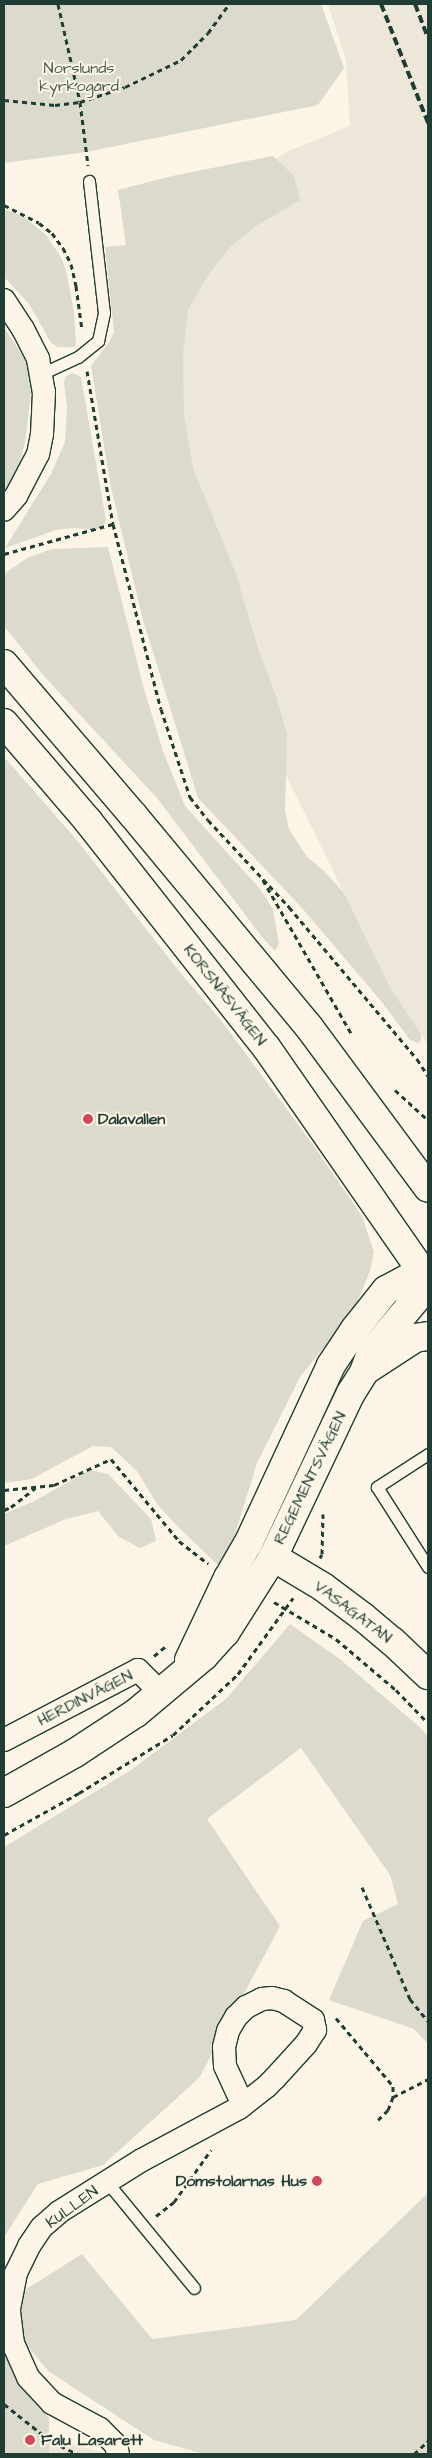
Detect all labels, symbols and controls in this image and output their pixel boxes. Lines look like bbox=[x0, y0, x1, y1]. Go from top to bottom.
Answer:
park label: Norslunds kyrkogård bbox=[39, 58, 119, 96]
street label: KORSNÄSVÄGEN bbox=[179, 940, 271, 1050]
place label: Dalavallen bbox=[98, 1109, 165, 1129]
marker: Dalavallen bbox=[82, 1113, 94, 1125]
street label: REGEMENTSVÄGEN bbox=[270, 1409, 350, 1547]
street label: VASAGATAN bbox=[310, 1577, 396, 1647]
street label: HERDINVÄGEN bbox=[34, 1666, 136, 1730]
place label: Domstolarnas Hus bbox=[176, 2171, 307, 2191]
marker: Domstolarnas Hus bbox=[311, 2175, 323, 2187]
street label: KULLEN bbox=[42, 2182, 102, 2232]
place label: Falu Lasarett bbox=[41, 2430, 143, 2450]
marker: Falu Lasarett bbox=[23, 2433, 37, 2447]

